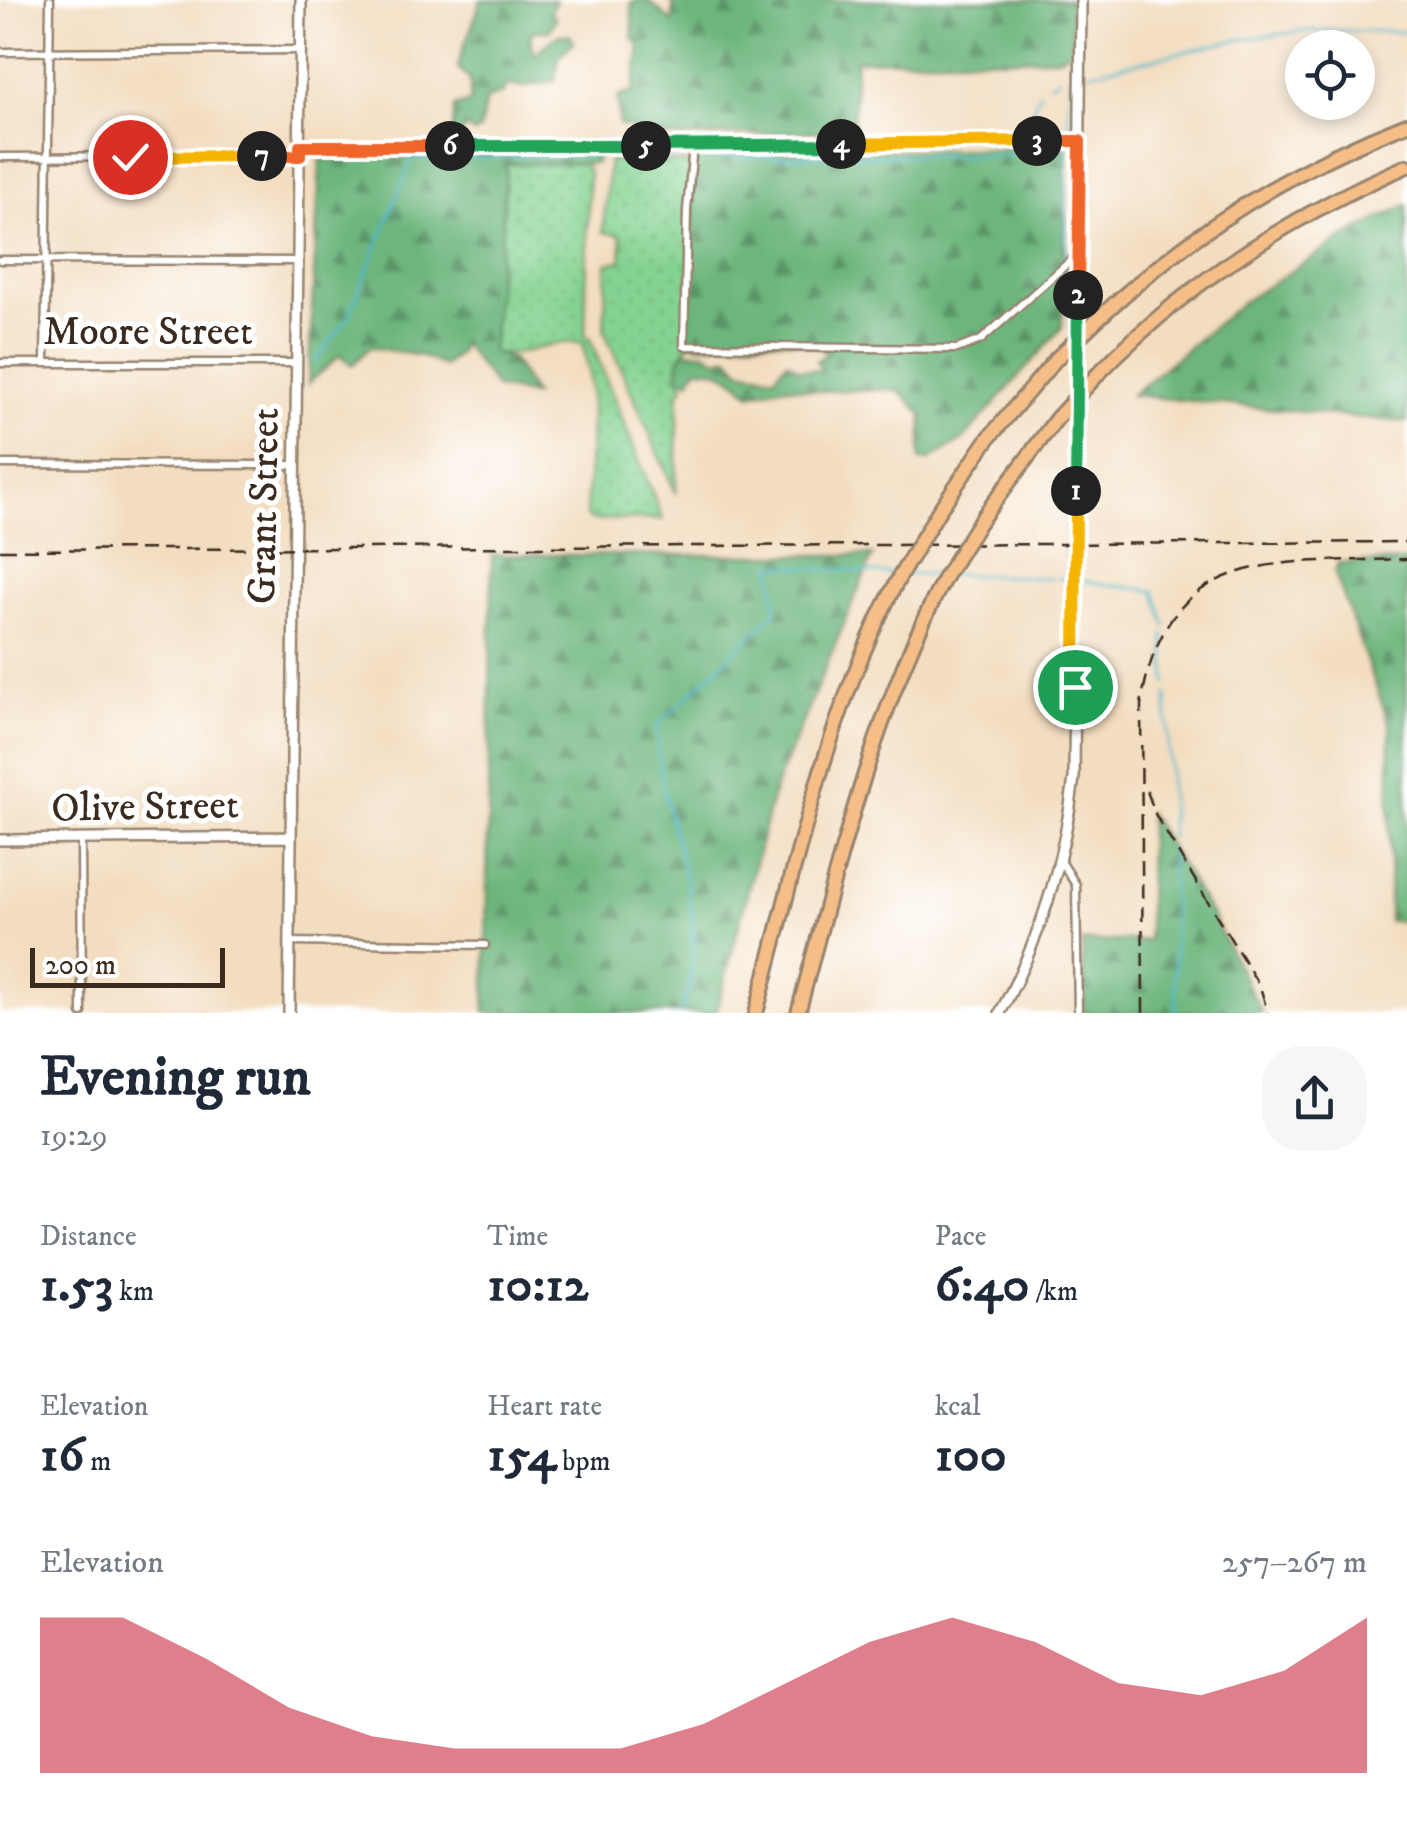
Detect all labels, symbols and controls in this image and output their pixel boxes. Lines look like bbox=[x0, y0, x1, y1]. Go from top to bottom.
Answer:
map controls bbox=[1285, 30, 1375, 120]
button: locate bbox=[1285, 30, 1375, 120]
pin bbox=[88, 115, 173, 200]
pin: 3 bbox=[1012, 116, 1062, 166]
pin: 4 bbox=[816, 119, 866, 169]
pin: 6 bbox=[425, 121, 475, 171]
pin: 5 bbox=[621, 121, 671, 171]
text: 3 bbox=[1032, 123, 1042, 158]
text: 4 bbox=[833, 126, 849, 161]
text: 6 bbox=[443, 128, 457, 163]
text: 5 bbox=[639, 128, 653, 163]
icon: check bbox=[103, 130, 158, 185]
pin: 7 bbox=[237, 131, 287, 181]
text: 7 bbox=[255, 138, 269, 173]
pin: 2 bbox=[1053, 270, 1103, 320]
text: 2 bbox=[1071, 277, 1085, 312]
street label: Moore Street bbox=[43, 308, 253, 358]
street label: Grant Street bbox=[238, 407, 292, 605]
pin: 1 bbox=[1051, 466, 1101, 516]
text: 1 bbox=[1071, 473, 1081, 508]
pin bbox=[1033, 645, 1118, 730]
icon: arrive bbox=[1048, 660, 1103, 715]
street label: Olive Street bbox=[51, 781, 239, 835]
scale bar bbox=[30, 943, 225, 988]
text: 200 m bbox=[45, 948, 116, 983]
text: Evening run bbox=[40, 1044, 311, 1113]
button: share bbox=[1262, 1046, 1367, 1151]
text: 19:29 bbox=[40, 1116, 108, 1156]
text: Distance bbox=[40, 1219, 136, 1254]
text: Time bbox=[487, 1219, 548, 1254]
text: Pace bbox=[935, 1219, 986, 1254]
text: 1.53 bbox=[40, 1254, 113, 1317]
text: 10:12 bbox=[487, 1254, 588, 1317]
text: 6:40 bbox=[935, 1254, 1029, 1317]
text: km bbox=[113, 1274, 154, 1309]
text: /km bbox=[1029, 1274, 1078, 1309]
text: Elevation bbox=[40, 1389, 148, 1424]
text: Heart rate bbox=[487, 1389, 602, 1424]
text: kcal bbox=[935, 1389, 981, 1424]
text: 16 bbox=[40, 1424, 84, 1487]
text: 154 bbox=[487, 1424, 556, 1487]
text: 100 bbox=[935, 1424, 1007, 1487]
text: m bbox=[84, 1444, 111, 1479]
text: bpm bbox=[556, 1444, 611, 1479]
text: Elevation bbox=[40, 1543, 164, 1583]
text: 257–267 m bbox=[1222, 1543, 1367, 1583]

